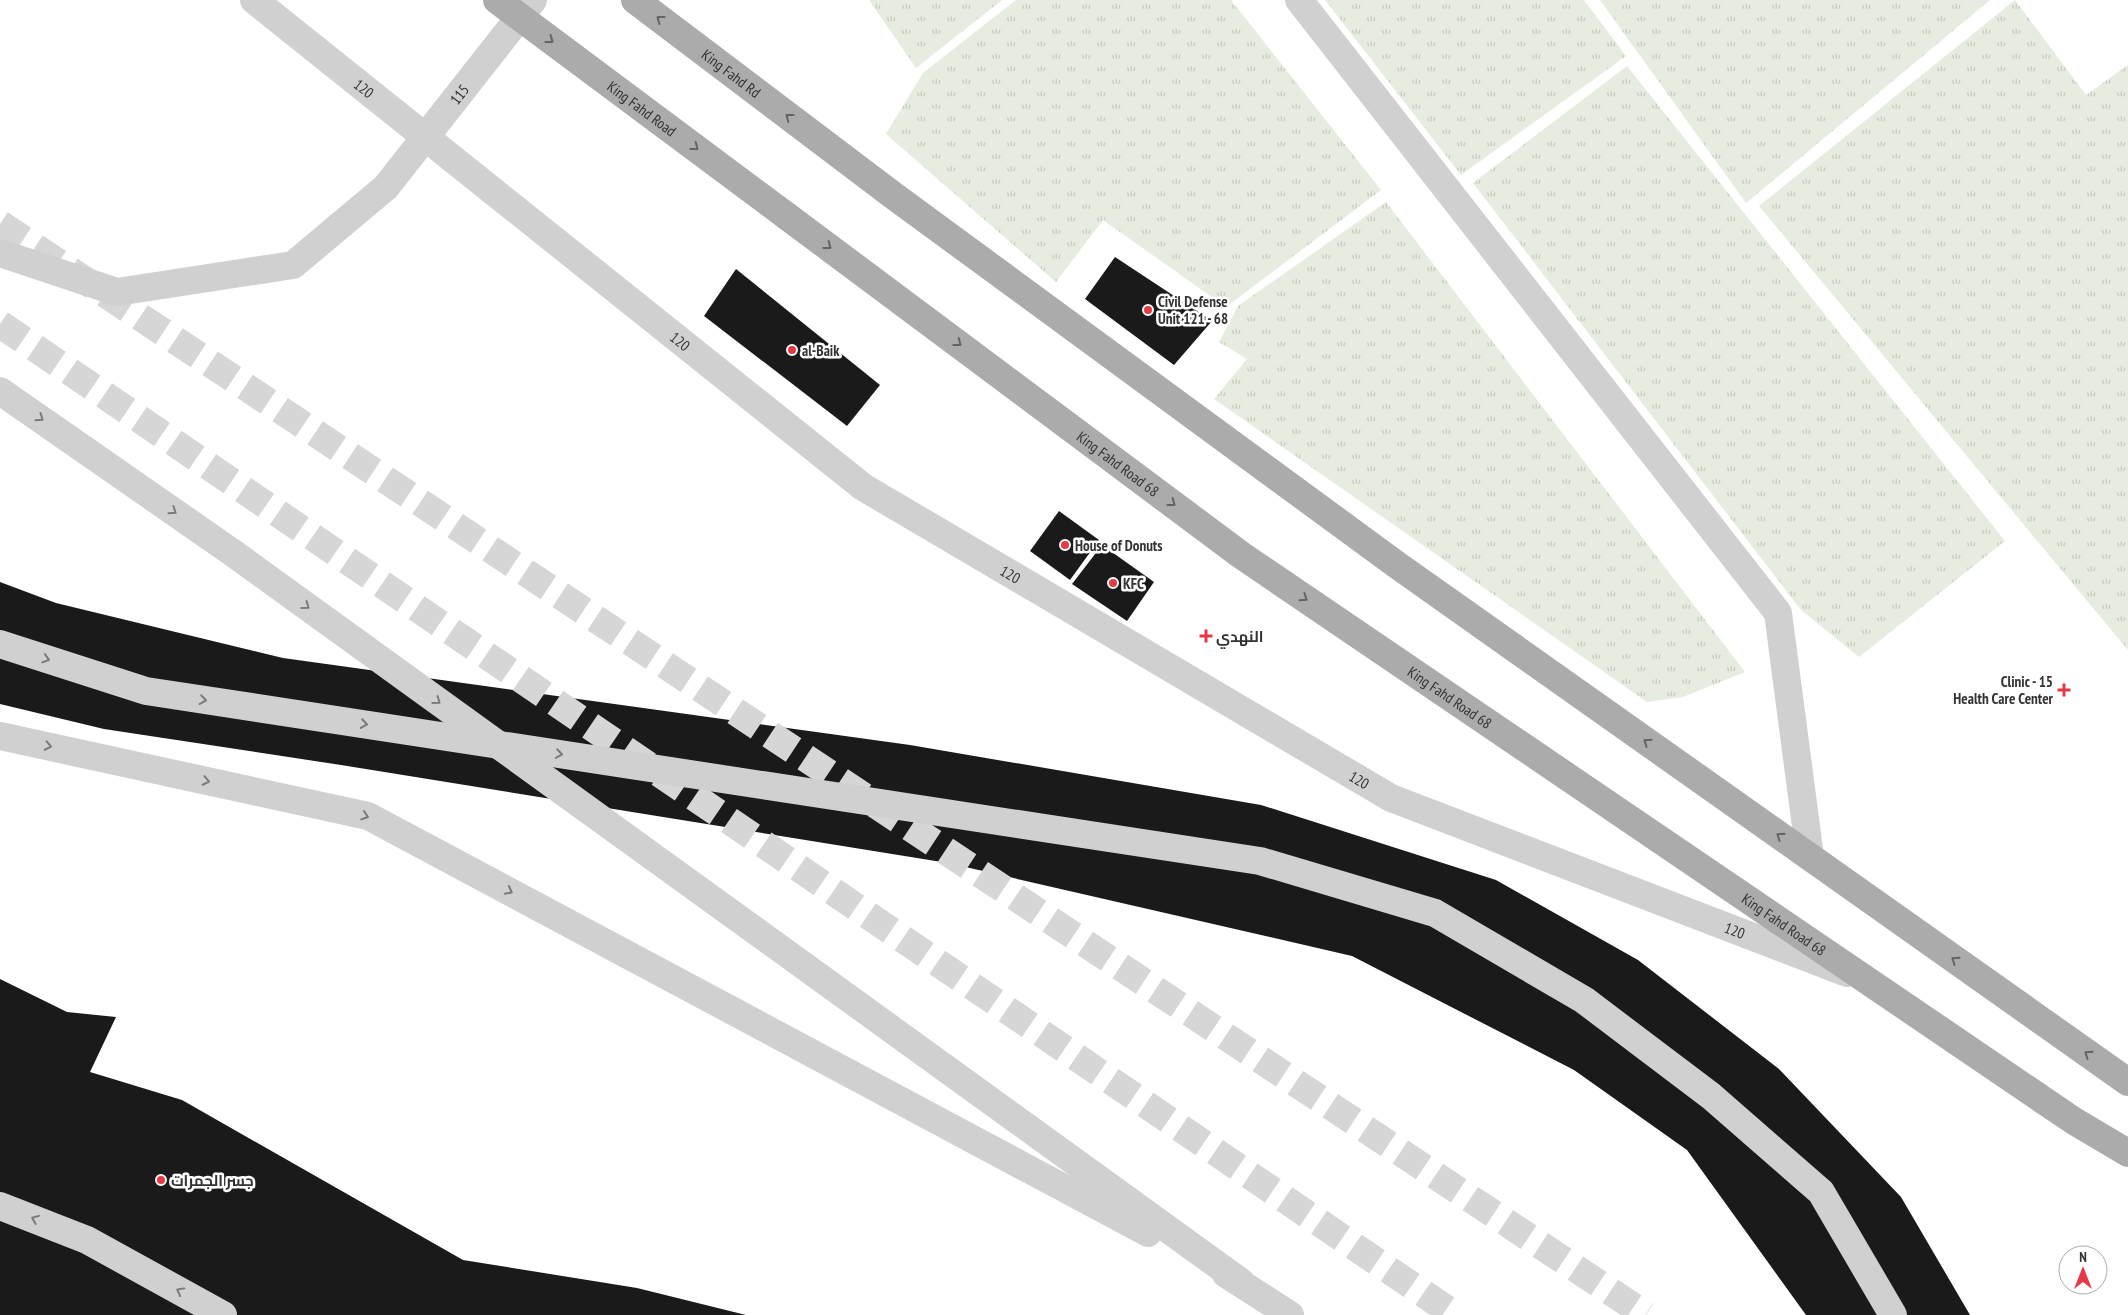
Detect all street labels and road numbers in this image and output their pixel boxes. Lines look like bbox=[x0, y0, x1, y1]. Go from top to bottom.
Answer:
street label: King Fahd Rd bbox=[698, 45, 765, 101]
street label: 120 bbox=[350, 74, 378, 102]
street label: King Fahd Road bbox=[604, 76, 680, 140]
street label: 115 bbox=[445, 80, 473, 108]
street label: 120 bbox=[667, 327, 694, 355]
street label: King Fahd Road 68 bbox=[1073, 427, 1163, 500]
street label: 120 bbox=[997, 561, 1024, 587]
street label: King Fahd Road 68 bbox=[1404, 662, 1496, 732]
street label: 120 bbox=[1346, 766, 1373, 793]
street label: King Fahd Road 68 bbox=[1738, 889, 1830, 959]
street label: 120 bbox=[1722, 918, 1748, 943]

